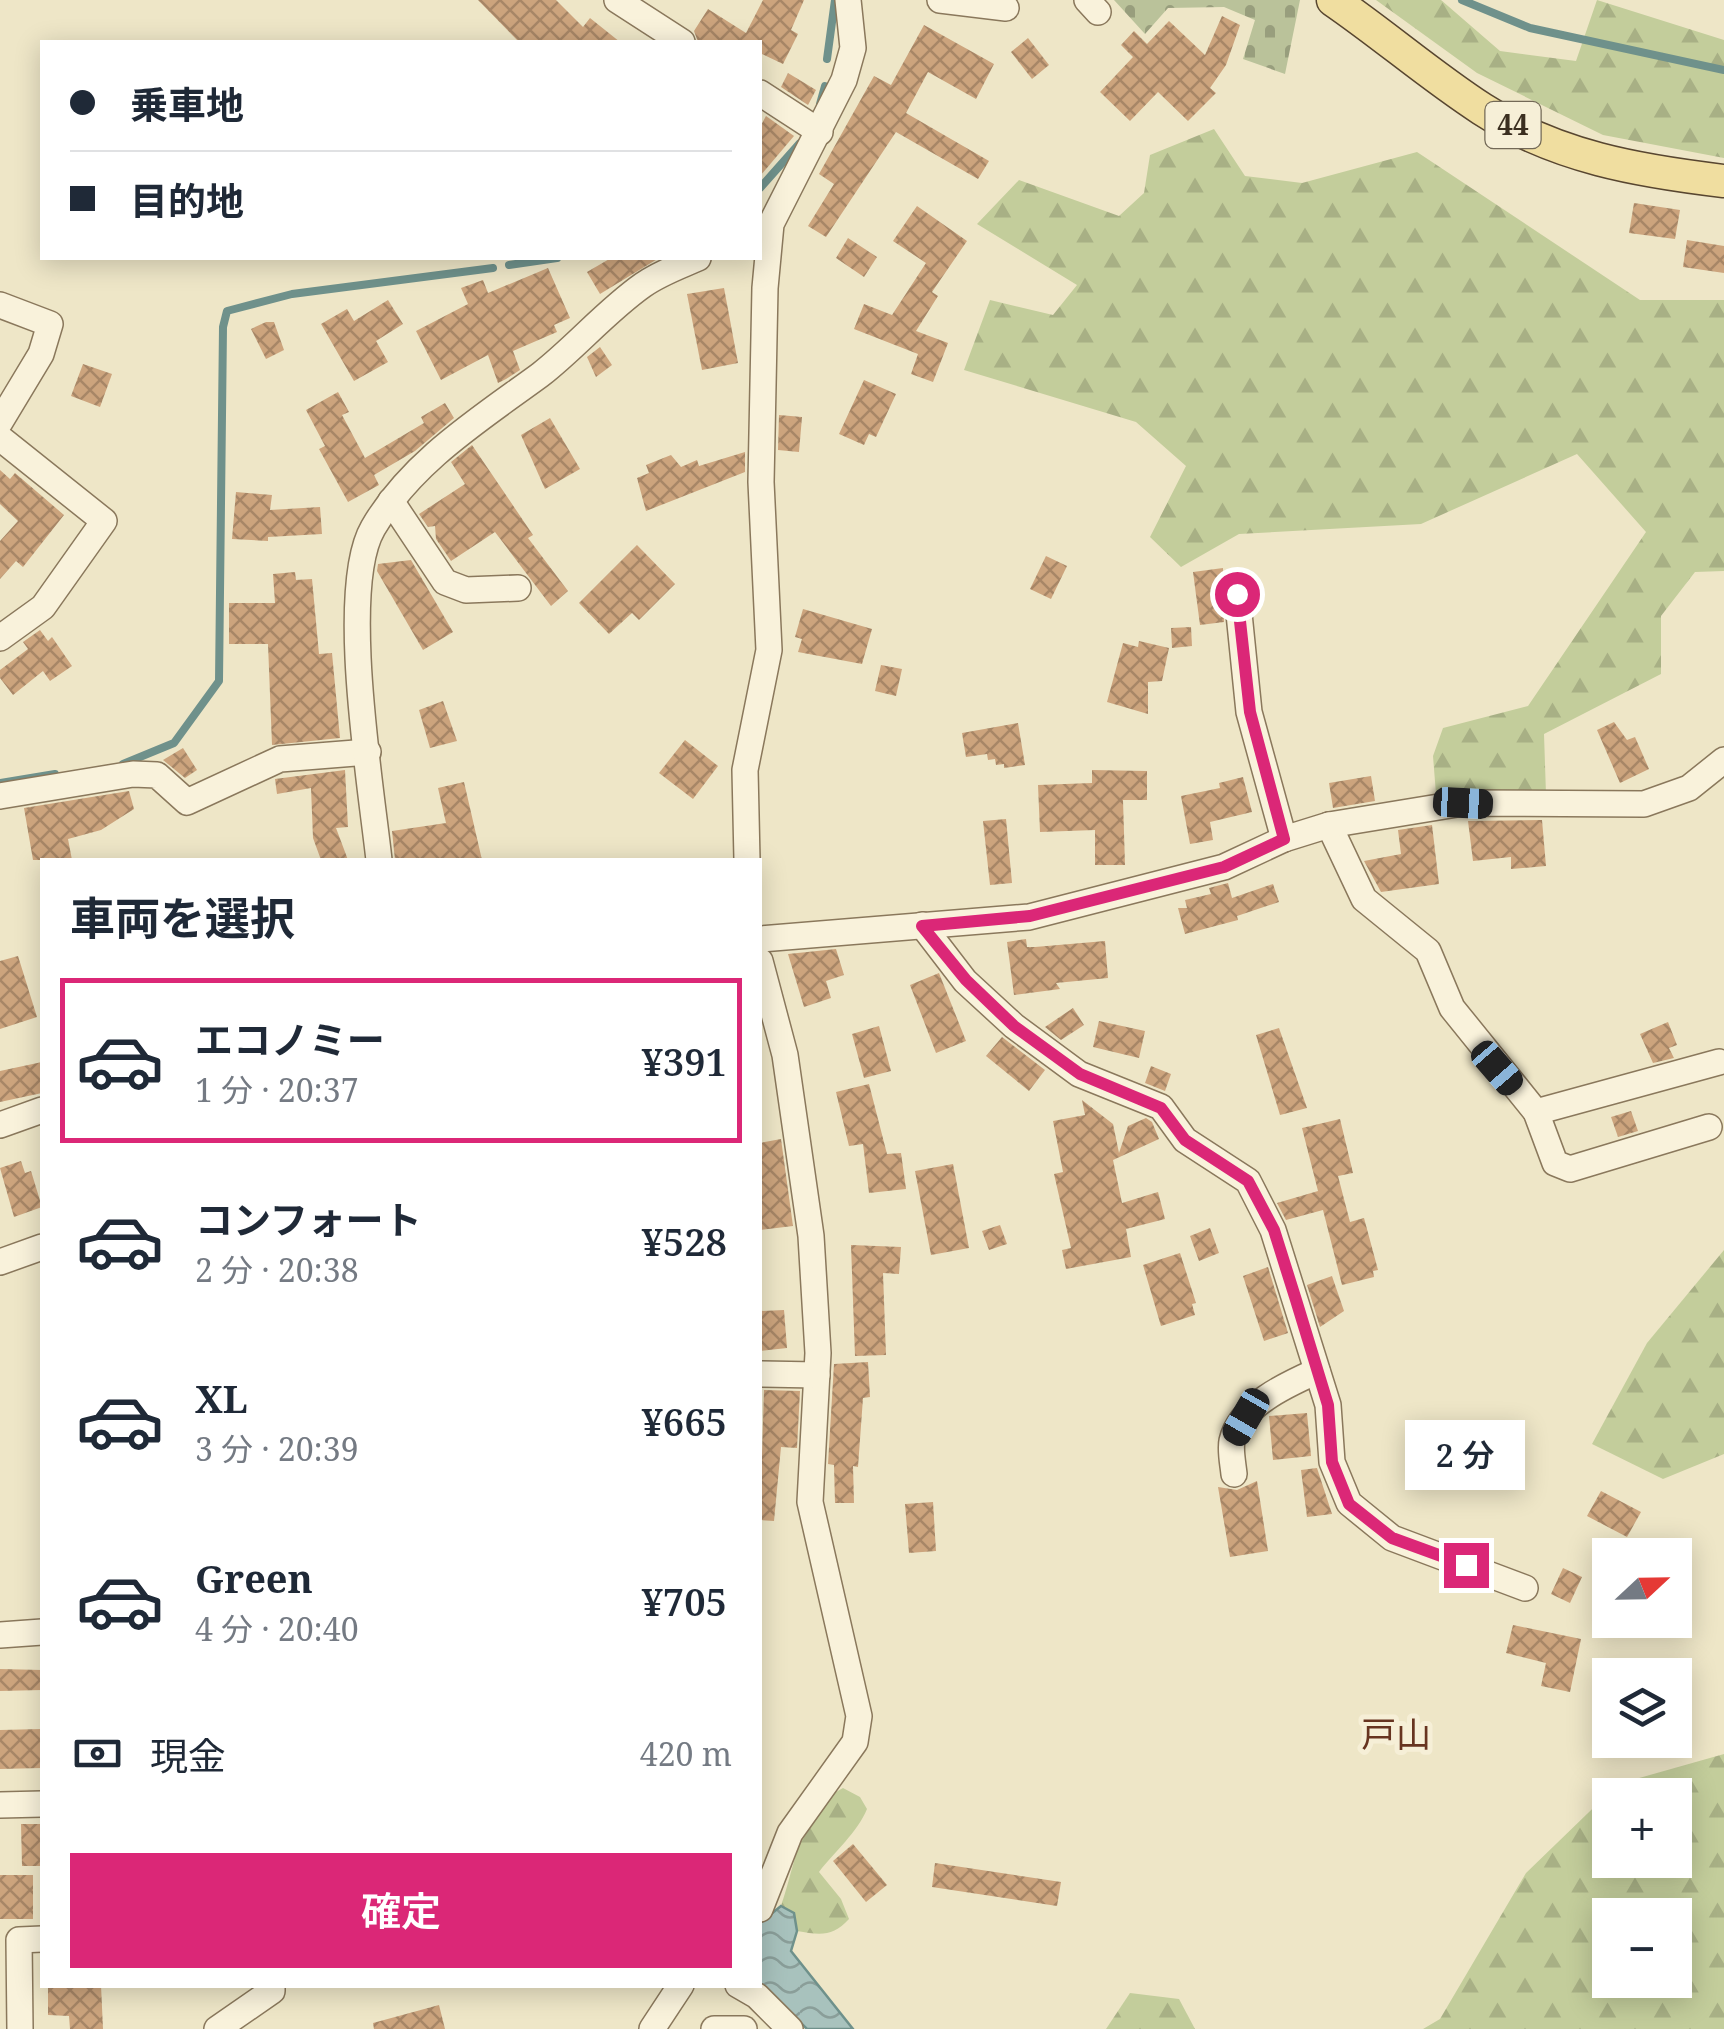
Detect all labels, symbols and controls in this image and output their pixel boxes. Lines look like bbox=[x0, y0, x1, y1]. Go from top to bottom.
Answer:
text: 乗車地 bbox=[130, 78, 244, 130]
road number: 44 bbox=[1486, 102, 1540, 148]
text: 目的地 bbox=[130, 174, 244, 226]
route start bbox=[1215, 572, 1260, 617]
car bbox=[1432, 786, 1494, 820]
text: 車両を選択 bbox=[70, 887, 295, 948]
text: エコノミー bbox=[195, 1013, 385, 1065]
icon: car bbox=[75, 1016, 165, 1106]
text: ¥391 bbox=[641, 1035, 727, 1087]
car bbox=[1466, 1036, 1528, 1100]
text: 1 分 · 20:37 bbox=[195, 1068, 359, 1111]
text: コンフォート bbox=[195, 1193, 422, 1245]
icon: car bbox=[75, 1196, 165, 1286]
text: ¥528 bbox=[641, 1215, 727, 1267]
text: 2 分 · 20:38 bbox=[195, 1248, 359, 1291]
text: XL bbox=[195, 1372, 248, 1424]
icon: car bbox=[75, 1376, 165, 1466]
car bbox=[1218, 1384, 1274, 1450]
text: ¥665 bbox=[641, 1395, 727, 1447]
callout: 2 分 bbox=[1406, 1420, 1526, 1490]
text: 3 分 · 20:39 bbox=[195, 1427, 359, 1470]
text: 2 分 bbox=[1436, 1433, 1494, 1476]
north arrow bbox=[1592, 1538, 1692, 1638]
map controls bbox=[1592, 1538, 1692, 1998]
route end bbox=[1444, 1543, 1489, 1588]
text: Green bbox=[195, 1552, 313, 1604]
icon: car bbox=[75, 1556, 165, 1646]
text: ¥705 bbox=[641, 1575, 727, 1627]
text: 4 分 · 20:40 bbox=[195, 1607, 359, 1650]
button: layers bbox=[1592, 1658, 1692, 1758]
district label: 戸山 bbox=[1361, 1710, 1431, 1757]
icon: cash bbox=[70, 1726, 125, 1781]
text: 現金 bbox=[150, 1729, 226, 1781]
text: 420 m bbox=[640, 1732, 732, 1775]
button: + bbox=[1592, 1778, 1692, 1878]
button: 確定 bbox=[70, 1853, 732, 1968]
button: − bbox=[1592, 1898, 1692, 1998]

